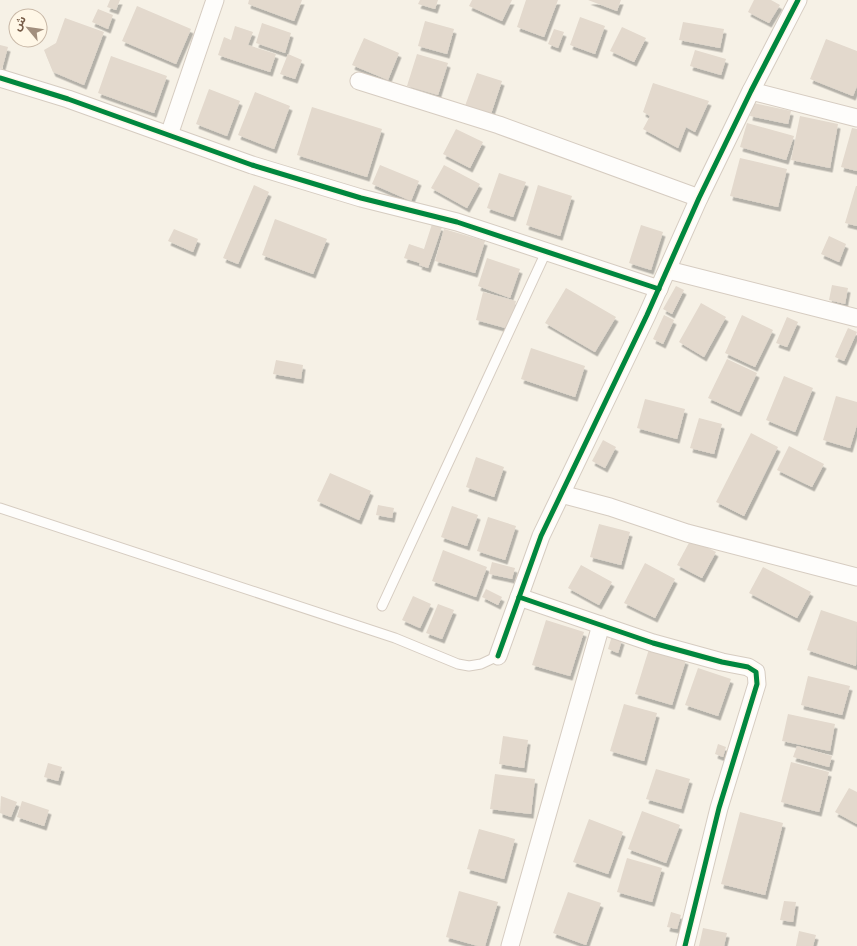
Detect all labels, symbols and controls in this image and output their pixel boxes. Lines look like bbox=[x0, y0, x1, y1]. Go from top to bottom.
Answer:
north arrow bbox=[8, 8, 48, 48]
text: ش bbox=[10, 14, 29, 33]

